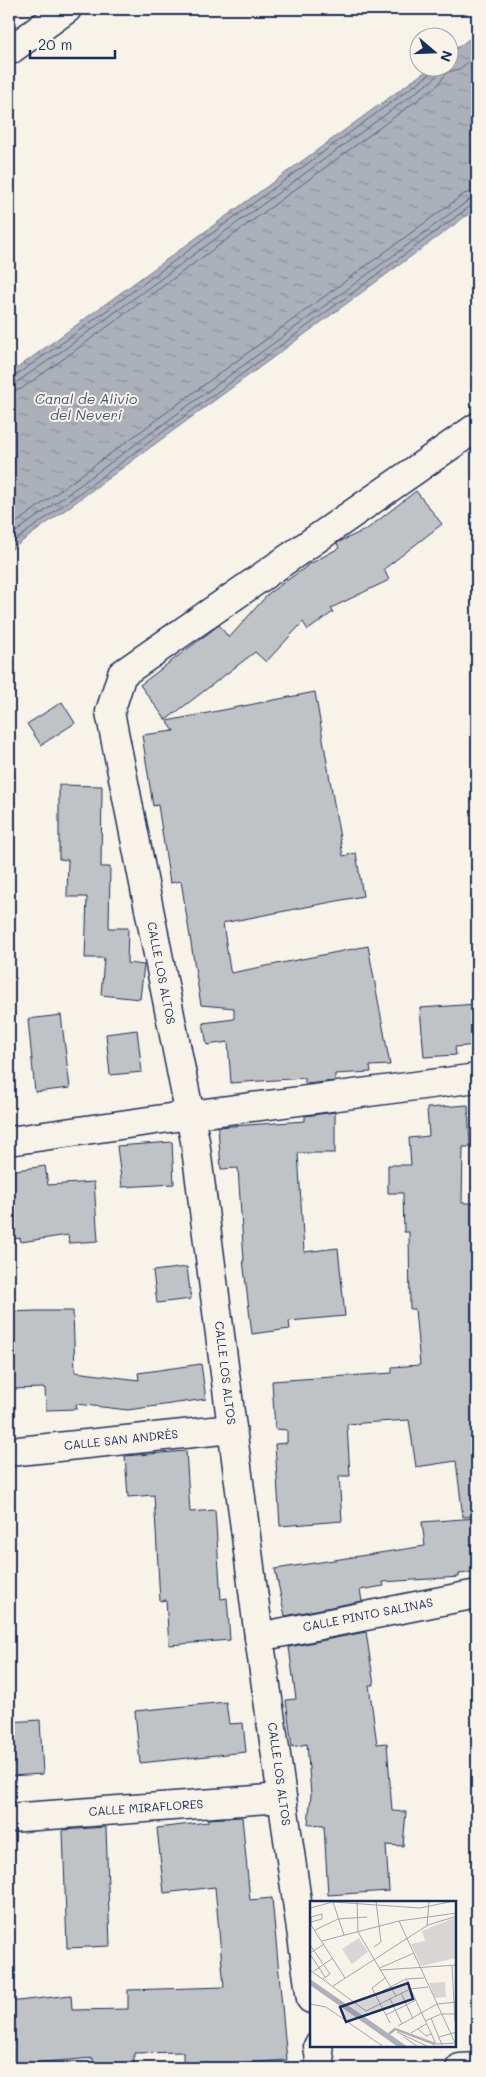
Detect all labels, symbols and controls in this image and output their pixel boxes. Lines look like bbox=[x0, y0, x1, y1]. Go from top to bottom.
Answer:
scale bar bbox=[30, 28, 115, 60]
north arrow bbox=[408, 28, 458, 78]
text: 20 m bbox=[38, 34, 72, 54]
text: N bbox=[436, 48, 457, 65]
water label: Canal de Alivio del Neverí bbox=[35, 389, 137, 424]
street label: CALLE LOS ALTOS bbox=[144, 920, 180, 1026]
street label: CALLE LOS ALTOS bbox=[212, 1320, 240, 1426]
street label: CALLE SAN ANDRÉS bbox=[63, 1425, 179, 1453]
street label: CALLE PINTO SALINAS bbox=[301, 1594, 434, 1634]
street label: CALLE LOS ALTOS bbox=[265, 1721, 295, 1827]
street label: CALLE MIRAFLORES bbox=[88, 1795, 204, 1819]
inset map bbox=[310, 1901, 456, 2047]

